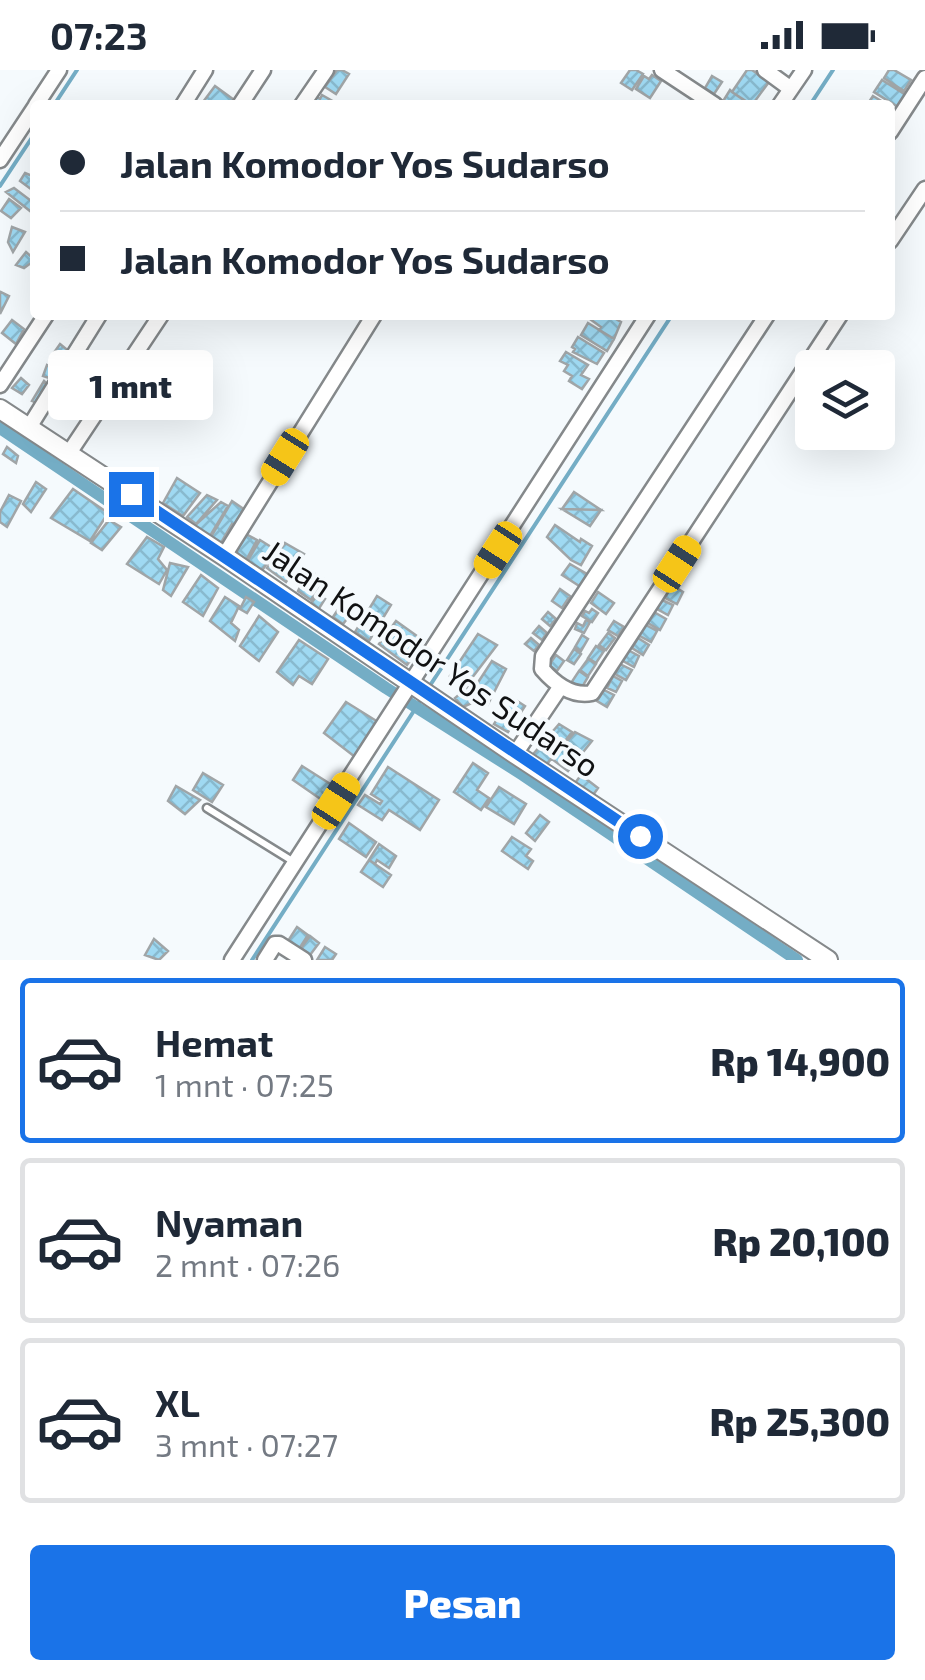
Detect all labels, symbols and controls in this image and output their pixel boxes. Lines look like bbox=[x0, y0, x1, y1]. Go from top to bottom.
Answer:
text: 07:23 bbox=[50, 12, 147, 58]
text: Jalan Komodor Yos Sudarso bbox=[120, 140, 610, 186]
text: Jalan Komodor Yos Sudarso bbox=[120, 236, 610, 282]
callout: 1 mnt bbox=[48, 349, 214, 419]
map controls bbox=[795, 350, 895, 450]
button: layers bbox=[795, 350, 895, 450]
text: 1 mnt bbox=[89, 366, 172, 404]
car bbox=[256, 424, 314, 490]
route end bbox=[109, 472, 154, 517]
car bbox=[469, 517, 527, 583]
street label: Jalan Komodor Yos Sudarso bbox=[257, 531, 607, 784]
car bbox=[648, 531, 706, 597]
car bbox=[307, 768, 365, 834]
route start bbox=[618, 814, 663, 859]
icon: car bbox=[35, 1016, 125, 1106]
text: Hemat bbox=[155, 1019, 273, 1065]
text: Rp 14,900 bbox=[710, 1038, 890, 1084]
text: 1 mnt · 07:25 bbox=[155, 1065, 334, 1103]
icon: car bbox=[35, 1196, 125, 1286]
text: Nyaman bbox=[155, 1199, 303, 1245]
text: Rp 20,100 bbox=[712, 1218, 890, 1264]
text: 2 mnt · 07:26 bbox=[155, 1245, 340, 1283]
icon: car bbox=[35, 1376, 125, 1466]
text: XL bbox=[155, 1379, 200, 1425]
text: Rp 25,300 bbox=[709, 1398, 890, 1444]
text: 3 mnt · 07:27 bbox=[155, 1425, 338, 1463]
button: Pesan bbox=[30, 1545, 895, 1660]

